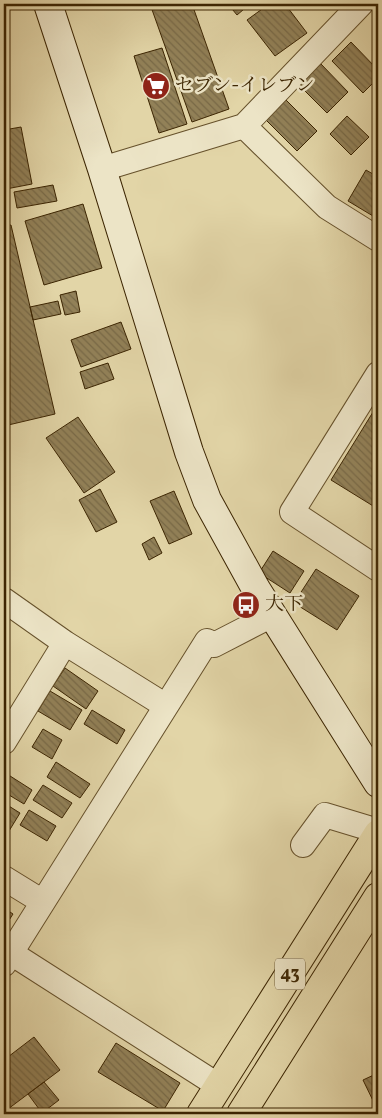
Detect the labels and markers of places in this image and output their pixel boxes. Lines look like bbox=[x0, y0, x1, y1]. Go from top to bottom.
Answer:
supermarket icon: セブン-イレブン bbox=[141, 71, 171, 101]
place label: セブン-イレブン bbox=[175, 73, 314, 99]
bus stop icon: 大下 bbox=[231, 590, 261, 620]
place label: 大下 bbox=[265, 592, 303, 618]

